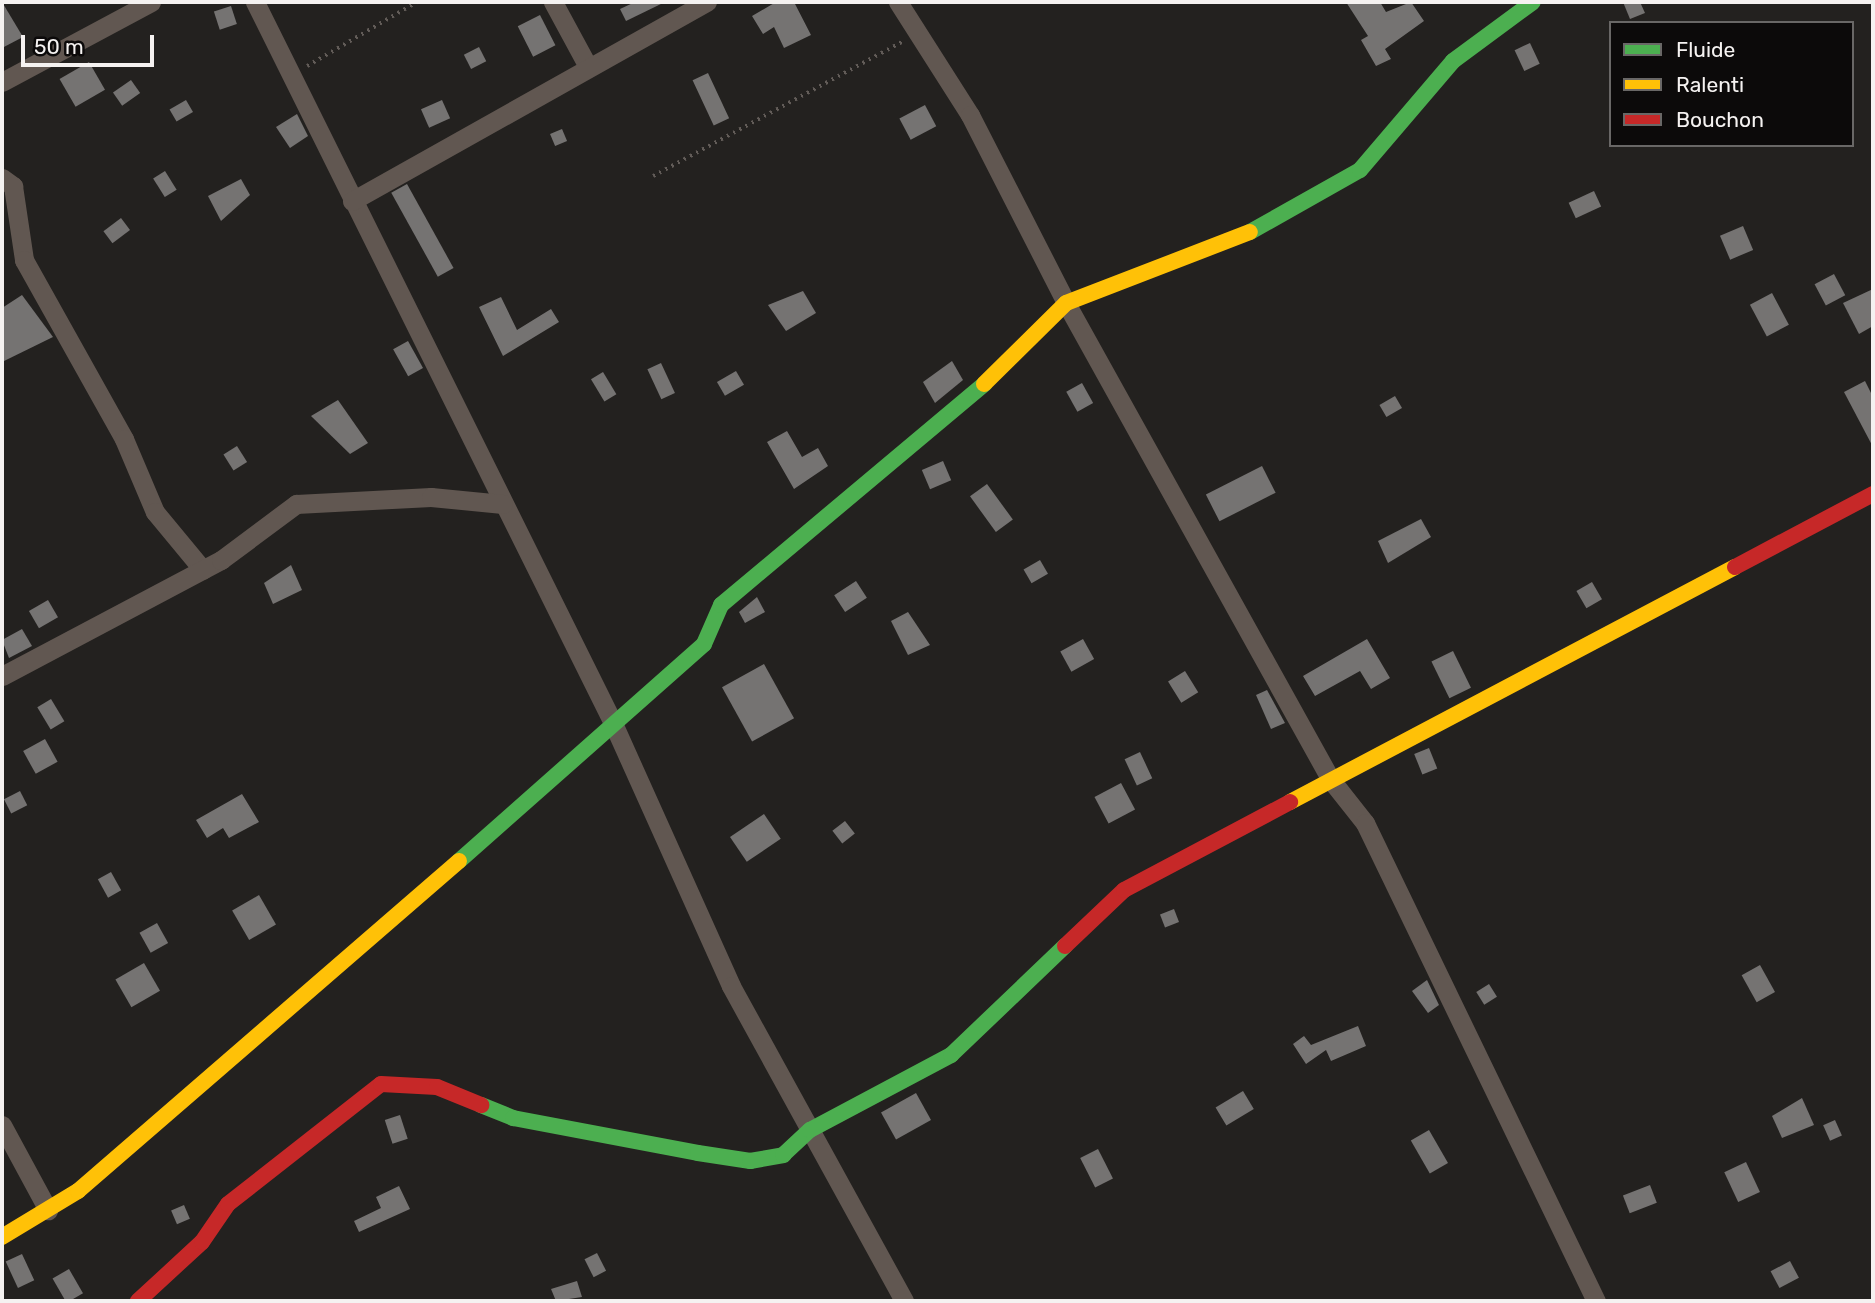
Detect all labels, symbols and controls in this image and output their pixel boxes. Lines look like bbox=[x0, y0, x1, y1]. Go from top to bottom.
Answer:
scale bar bbox=[24, 21, 158, 65]
legend bbox=[1609, 21, 1854, 147]
text: 50 m bbox=[34, 34, 84, 59]
text: Fluide bbox=[1676, 37, 1735, 62]
text: Ralenti bbox=[1676, 72, 1744, 97]
text: Bouchon bbox=[1676, 107, 1764, 132]

